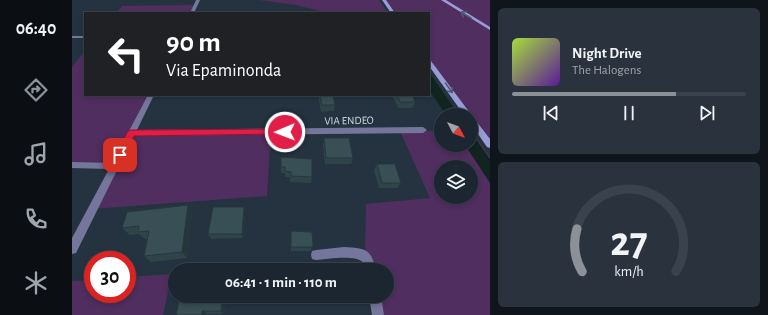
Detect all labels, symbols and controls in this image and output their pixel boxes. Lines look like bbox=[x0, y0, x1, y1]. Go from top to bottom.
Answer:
one-way arrow bbox=[460, 10, 472, 18]
text: 06:40 bbox=[16, 20, 56, 38]
icon: left bbox=[100, 28, 152, 80]
text: 90 m bbox=[166, 29, 221, 57]
text: Night Drive bbox=[572, 46, 642, 61]
text: Via Epaminonda bbox=[166, 62, 281, 80]
text: The Halogens bbox=[572, 64, 641, 77]
icon: directions bbox=[22, 76, 50, 104]
one-way arrow bbox=[444, 83, 453, 94]
icon: previous bbox=[540, 102, 562, 124]
icon: pause bbox=[618, 102, 640, 124]
icon: next bbox=[696, 102, 718, 124]
north arrow bbox=[434, 108, 478, 152]
map controls bbox=[434, 108, 478, 204]
position arrow bbox=[264, 111, 306, 153]
street label: VIA ENDEO bbox=[324, 115, 374, 126]
pin bbox=[103, 138, 137, 172]
icon: music bbox=[22, 140, 50, 168]
icon: arrive bbox=[109, 144, 131, 166]
button: layers bbox=[434, 160, 478, 204]
icon: phone bbox=[22, 205, 50, 233]
text: 27 bbox=[610, 222, 648, 263]
speed limit sign: 30 bbox=[84, 251, 136, 303]
text: km/h bbox=[614, 265, 644, 279]
icon: climate bbox=[22, 269, 50, 297]
text: 06:41 · 1 min · 110 m bbox=[225, 275, 337, 290]

